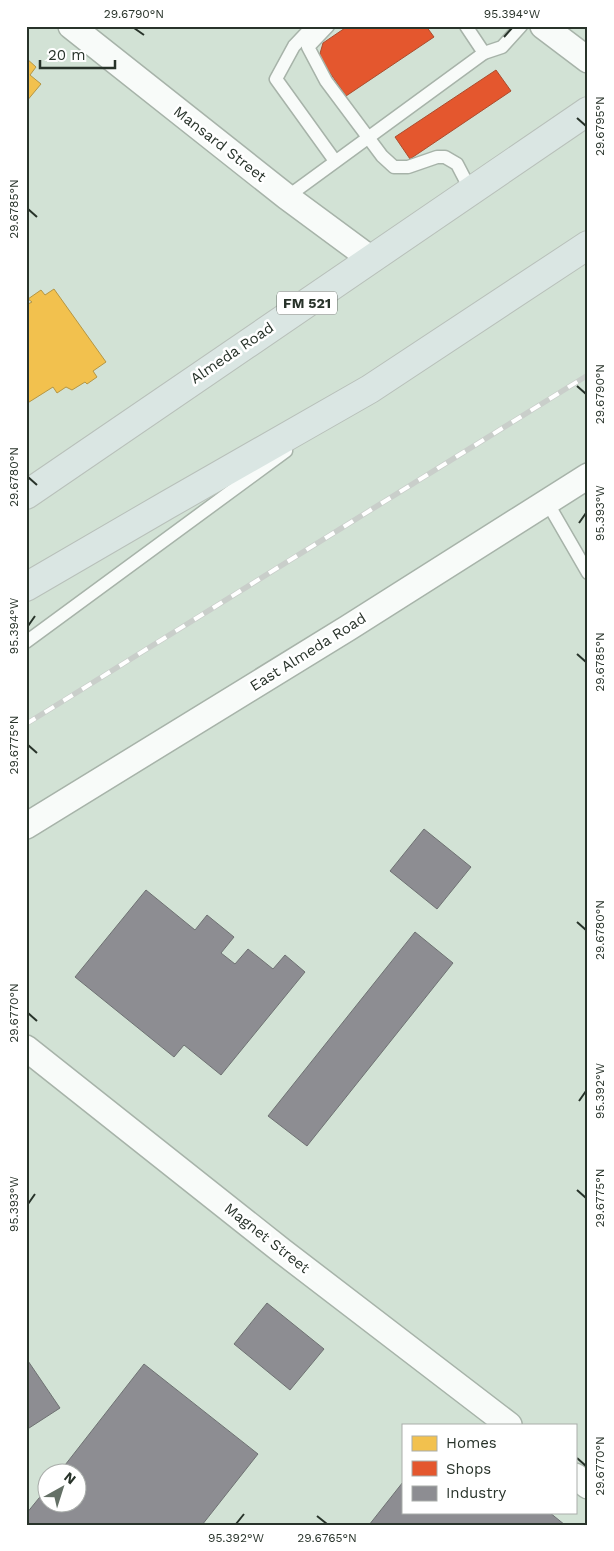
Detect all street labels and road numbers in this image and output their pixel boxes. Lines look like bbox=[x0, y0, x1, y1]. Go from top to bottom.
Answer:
street label: Mansard Street bbox=[170, 102, 270, 186]
road number: FM 521 bbox=[277, 292, 337, 314]
street label: Almeda Road bbox=[187, 318, 277, 388]
street label: East Almeda Road bbox=[247, 609, 369, 695]
street label: Magnet Street bbox=[221, 1199, 314, 1277]

